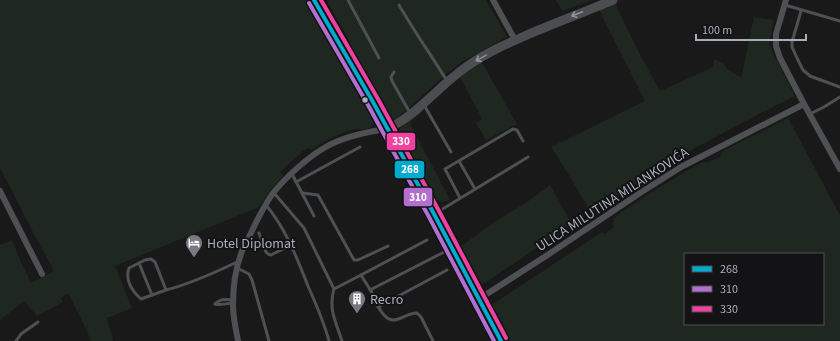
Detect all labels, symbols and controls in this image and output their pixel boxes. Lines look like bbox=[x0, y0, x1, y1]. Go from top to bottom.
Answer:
one-way arrow bbox=[571, 11, 583, 19]
scale bar bbox=[696, 16, 806, 42]
text: 100 m bbox=[702, 22, 732, 39]
one-way arrow bbox=[475, 54, 487, 62]
unlabelled marker bbox=[360, 95, 370, 105]
line badge: 330 bbox=[386, 132, 416, 151]
text: 330 bbox=[392, 134, 410, 149]
street label: ULICA MILUTINA MILANKOVIĆA bbox=[532, 143, 693, 257]
line badge: 268 bbox=[394, 160, 425, 179]
text: 268 bbox=[401, 162, 419, 177]
line badge: 310 bbox=[403, 187, 433, 207]
text: 310 bbox=[409, 190, 427, 205]
hotel icon: Hotel Diplomat bbox=[184, 233, 204, 258]
place label: Hotel Diplomat bbox=[207, 234, 296, 254]
legend bbox=[684, 253, 824, 325]
text: 268 bbox=[720, 261, 738, 278]
text: 310 bbox=[720, 281, 738, 298]
building icon: Recro bbox=[347, 289, 367, 314]
place label: Recro bbox=[370, 290, 403, 310]
text: 330 bbox=[720, 301, 738, 318]

